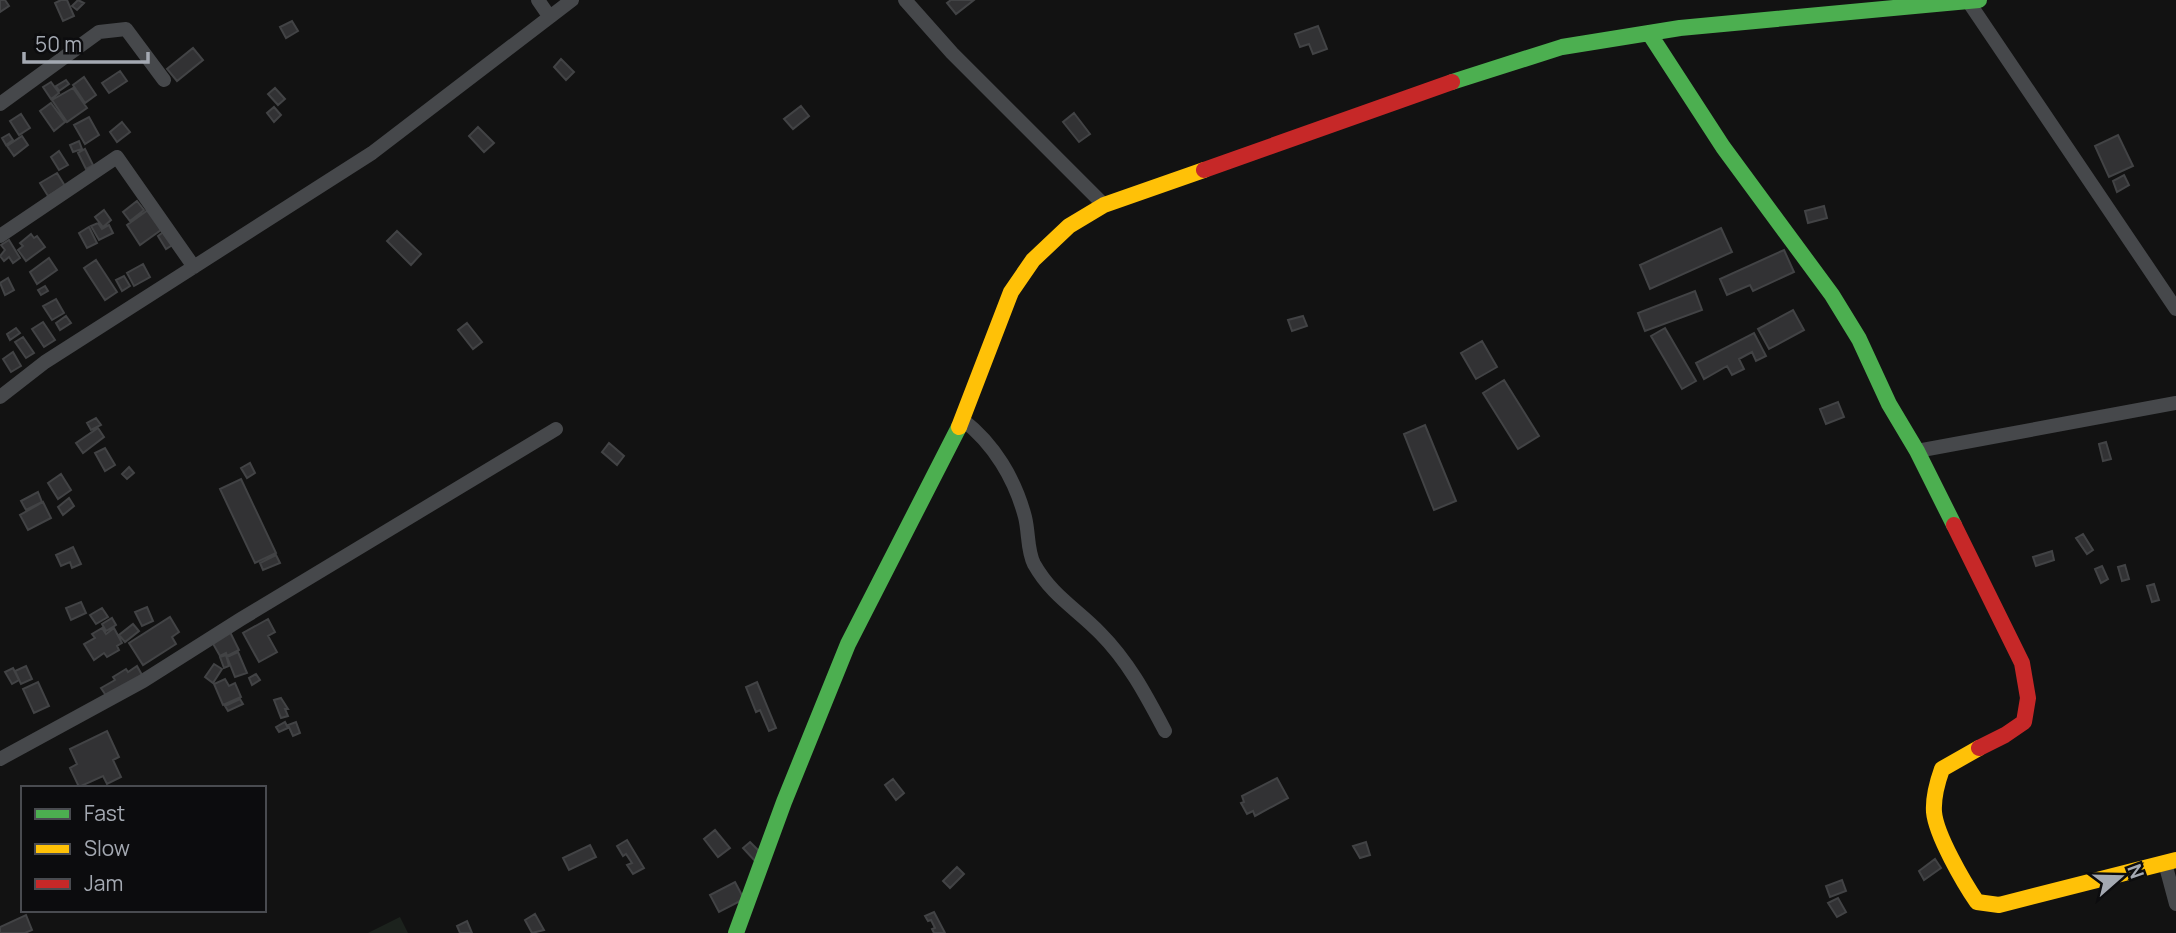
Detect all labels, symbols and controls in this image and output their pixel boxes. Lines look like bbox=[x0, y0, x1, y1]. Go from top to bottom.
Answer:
scale bar bbox=[24, 21, 149, 65]
text: 50 m bbox=[35, 30, 82, 58]
legend bbox=[21, 786, 266, 912]
text: Fast bbox=[84, 799, 125, 827]
text: Slow bbox=[84, 834, 130, 862]
north arrow bbox=[2085, 842, 2155, 912]
text: N bbox=[2121, 860, 2151, 882]
text: Jam bbox=[84, 869, 123, 897]

